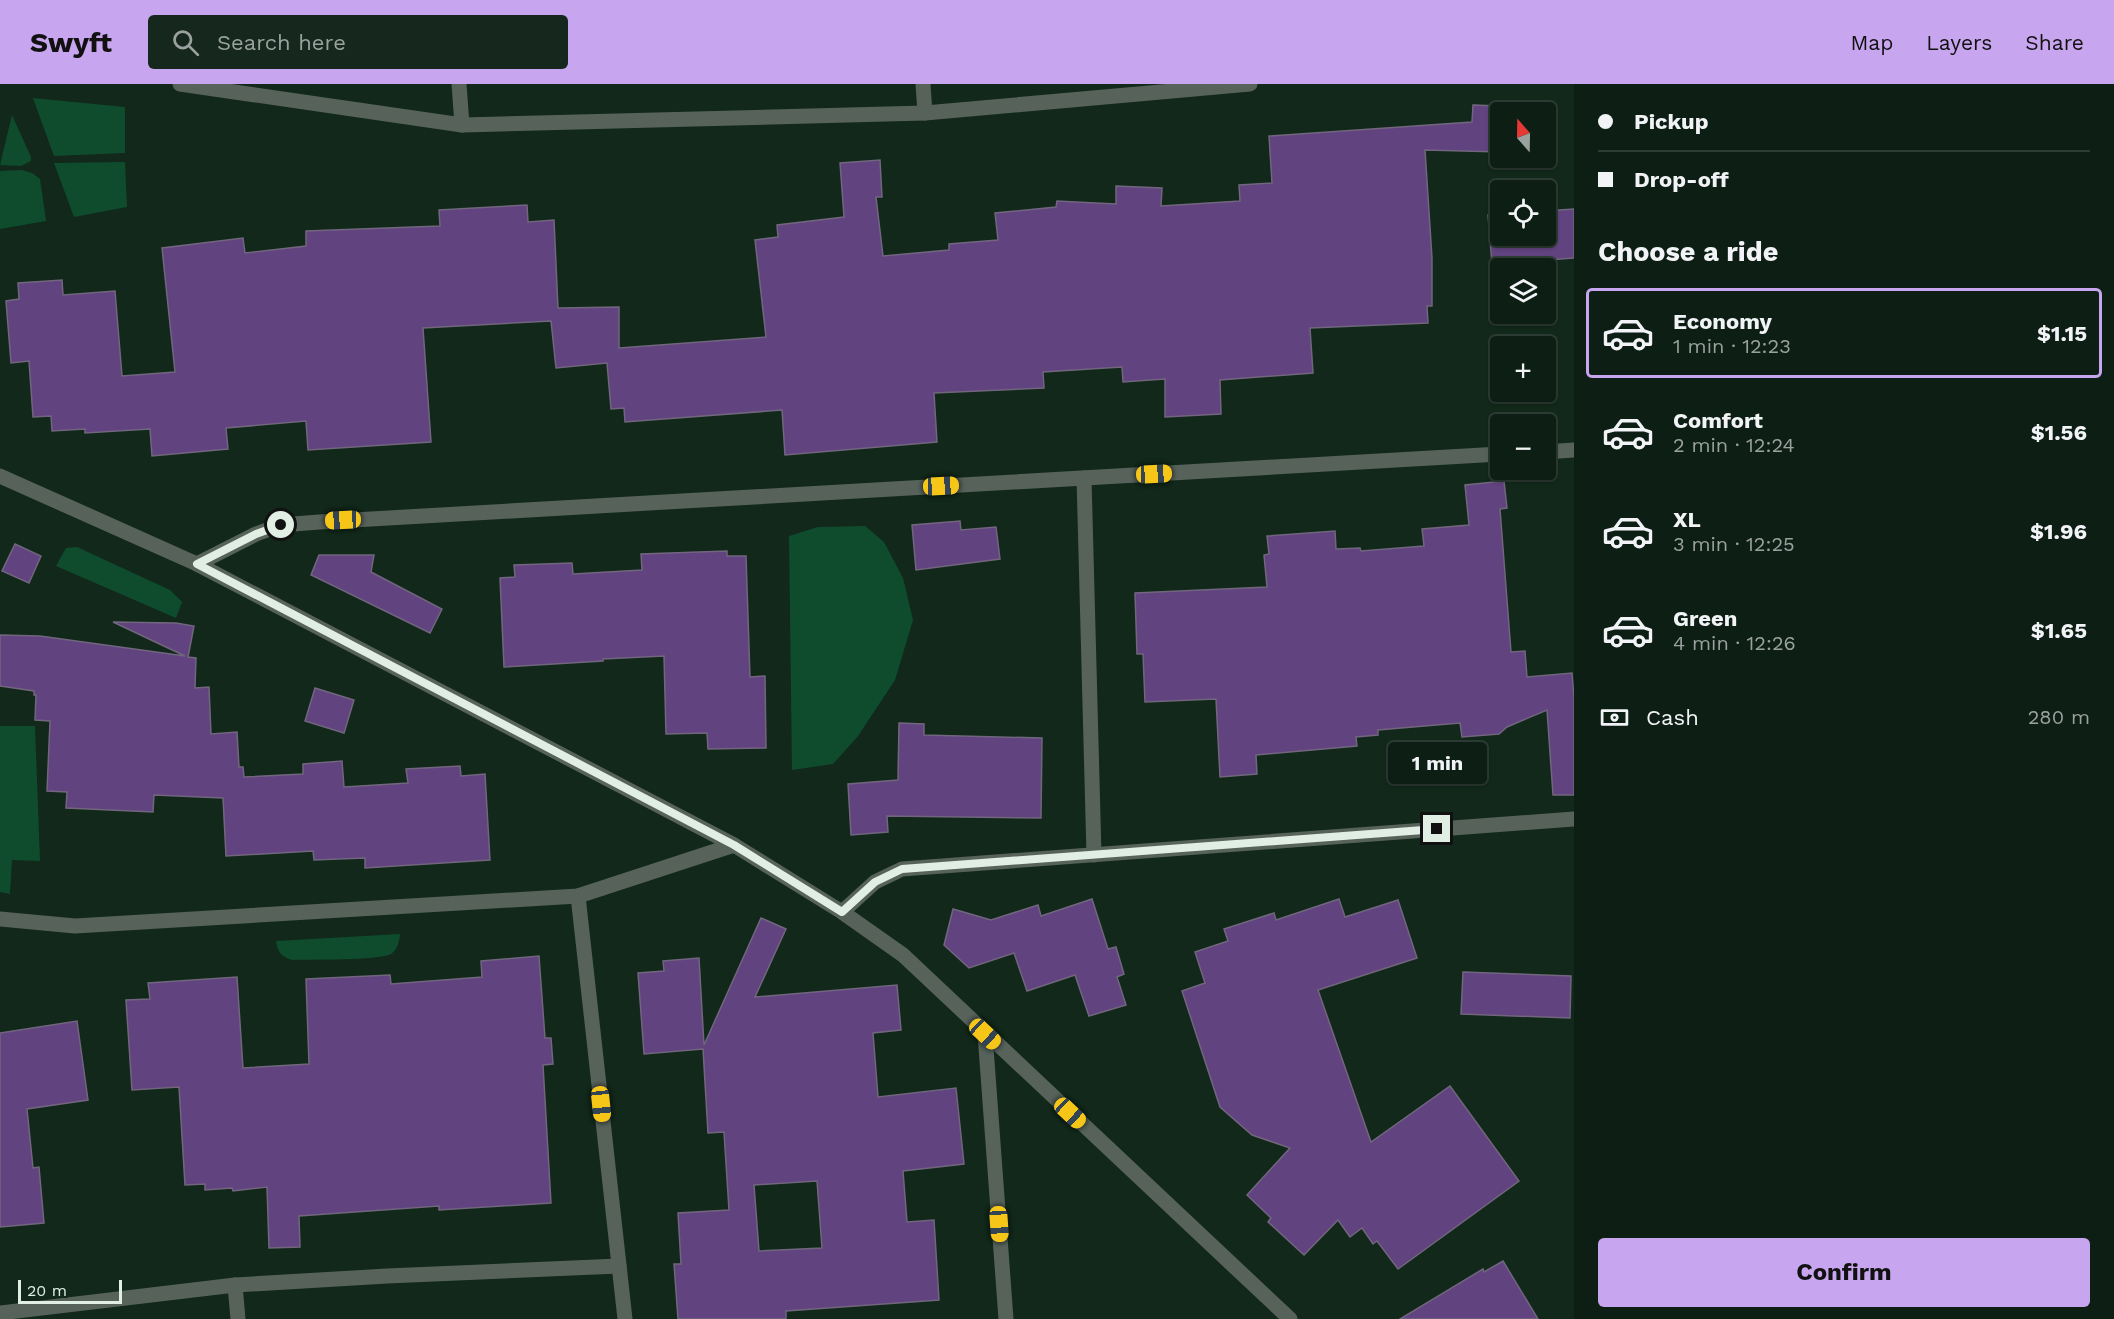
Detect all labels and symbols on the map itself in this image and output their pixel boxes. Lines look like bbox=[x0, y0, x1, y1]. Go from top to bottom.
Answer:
north arrow bbox=[1490, 102, 1556, 168]
car bbox=[1136, 464, 1172, 484]
car bbox=[923, 476, 959, 496]
car bbox=[325, 510, 361, 530]
route start bbox=[267, 511, 294, 538]
callout: 1 min bbox=[1388, 742, 1486, 784]
route end bbox=[1423, 815, 1450, 842]
car bbox=[966, 1015, 1004, 1053]
car bbox=[590, 1085, 612, 1123]
car bbox=[1051, 1094, 1089, 1132]
car bbox=[989, 1205, 1009, 1243]
scale bar bbox=[18, 1277, 122, 1304]

